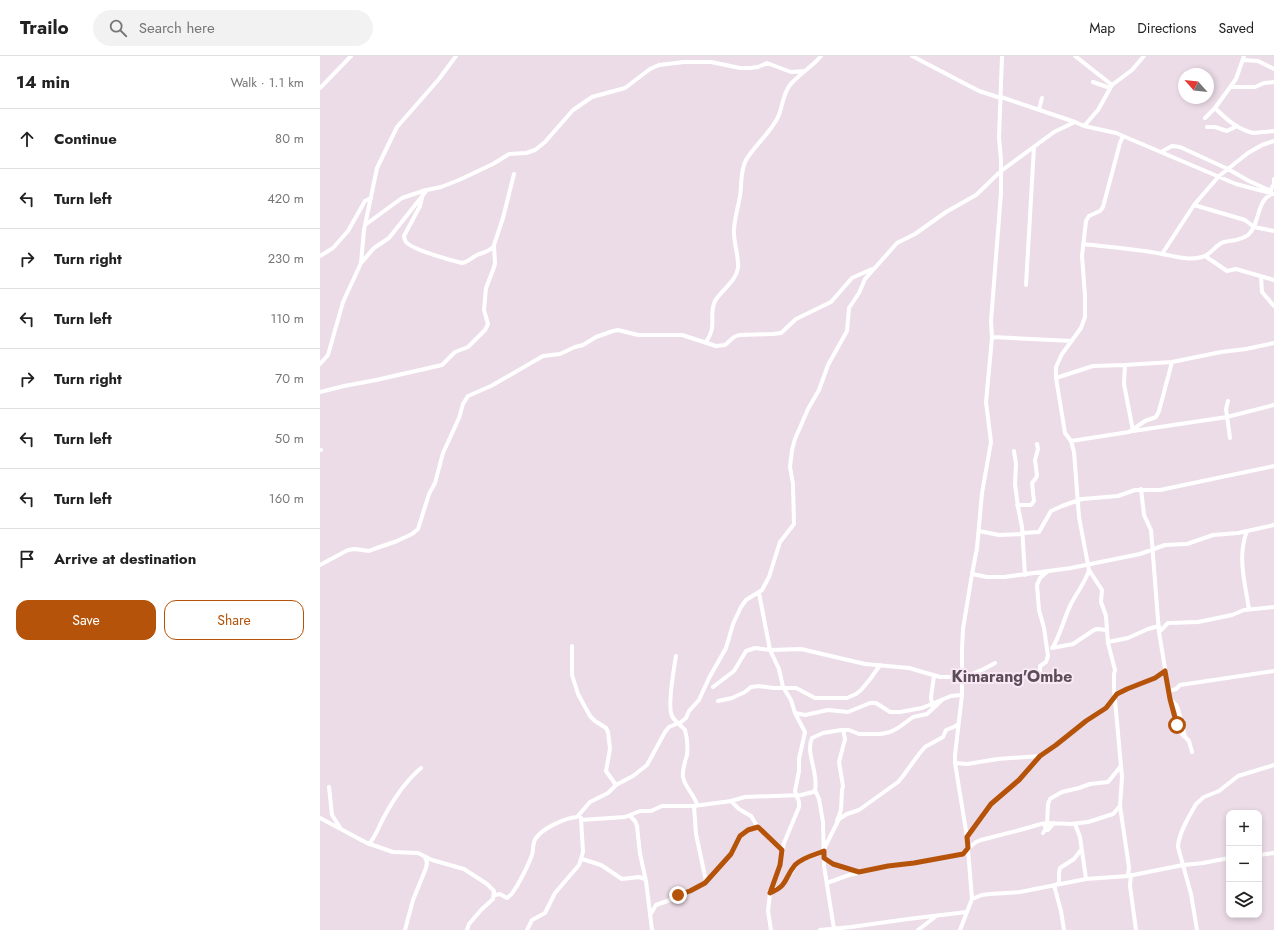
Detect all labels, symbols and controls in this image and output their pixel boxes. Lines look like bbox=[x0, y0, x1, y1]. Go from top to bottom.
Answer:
search box bbox=[93, 10, 373, 46]
text: Trailo bbox=[20, 14, 69, 41]
icon: search bbox=[107, 17, 129, 39]
text: Search here bbox=[139, 17, 215, 39]
text: Map bbox=[1089, 18, 1115, 38]
text: Directions bbox=[1137, 18, 1197, 38]
text: Saved bbox=[1219, 18, 1254, 38]
north arrow bbox=[1178, 68, 1214, 104]
text: 14 min bbox=[16, 70, 70, 94]
text: Walk · 1.1 km bbox=[230, 73, 304, 92]
icon: ahead bbox=[16, 128, 38, 150]
text: Continue bbox=[54, 128, 117, 150]
text: 80 m bbox=[275, 129, 304, 148]
icon: left bbox=[16, 188, 38, 210]
text: Turn left bbox=[54, 188, 112, 210]
text: 420 m bbox=[267, 189, 304, 208]
icon: right bbox=[16, 248, 38, 270]
text: Turn right bbox=[54, 248, 122, 270]
text: 230 m bbox=[268, 249, 304, 268]
icon: left bbox=[16, 308, 38, 330]
text: Turn left bbox=[54, 308, 112, 330]
text: 110 m bbox=[270, 309, 304, 328]
icon: right bbox=[16, 368, 38, 390]
text: Turn right bbox=[54, 368, 122, 390]
text: 70 m bbox=[275, 369, 304, 388]
icon: left bbox=[16, 428, 38, 450]
text: Turn left bbox=[54, 428, 112, 450]
text: 50 m bbox=[275, 429, 304, 448]
icon: left bbox=[16, 488, 38, 510]
text: Turn left bbox=[54, 488, 112, 510]
text: 160 m bbox=[269, 489, 304, 508]
icon: arrive bbox=[16, 548, 38, 570]
text: Arrive at destination bbox=[54, 548, 196, 570]
button: Save bbox=[16, 600, 156, 640]
button: Share bbox=[164, 600, 304, 640]
district label: Kimarang'Ombe bbox=[952, 665, 1072, 688]
route start bbox=[1168, 716, 1186, 734]
map controls bbox=[1226, 810, 1262, 918]
button: + bbox=[1226, 810, 1262, 846]
button: − bbox=[1226, 846, 1262, 882]
button: layers bbox=[1226, 882, 1262, 918]
route end bbox=[669, 886, 687, 904]

